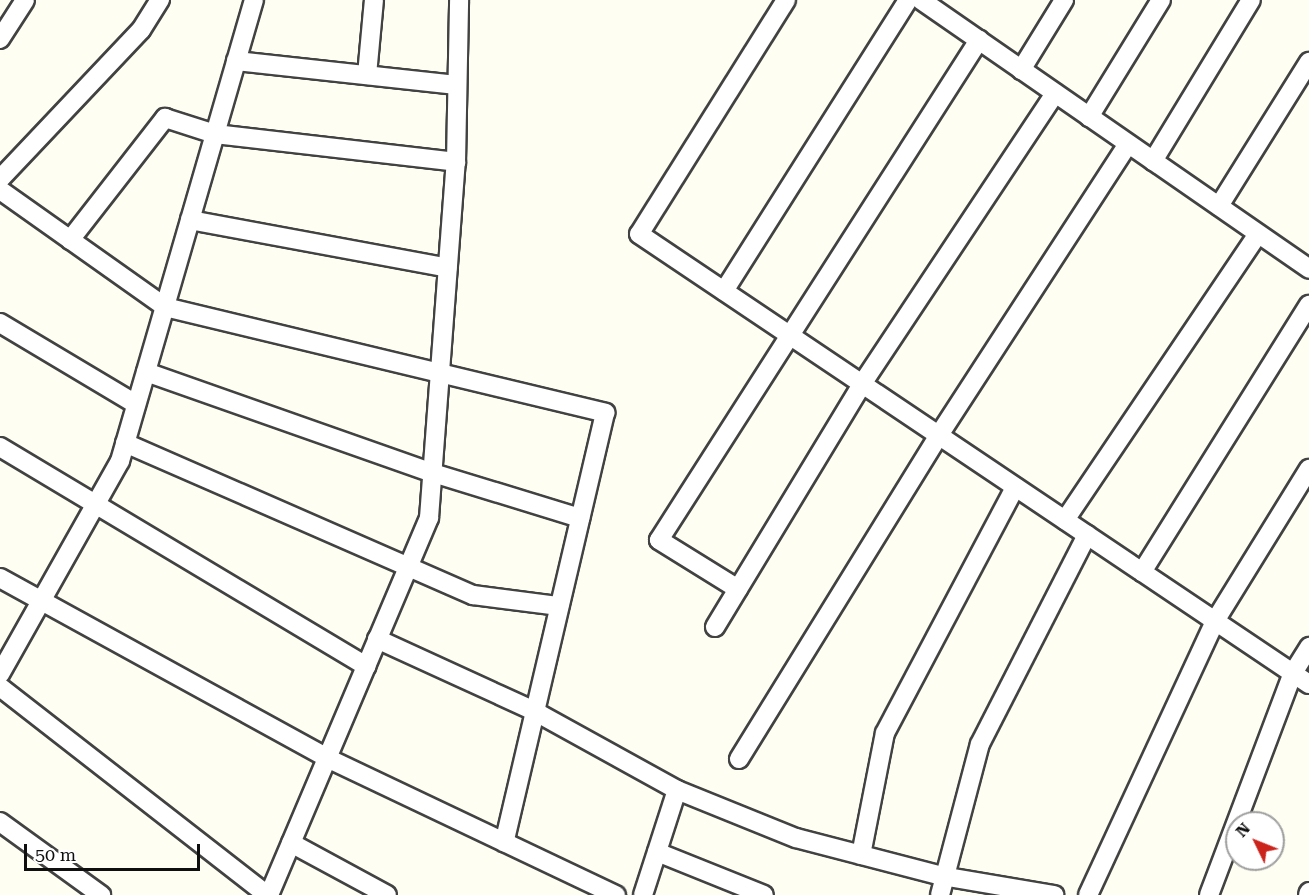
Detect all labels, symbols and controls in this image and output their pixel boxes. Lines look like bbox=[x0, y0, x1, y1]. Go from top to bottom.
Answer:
north arrow bbox=[1225, 811, 1285, 871]
text: N bbox=[1232, 819, 1254, 841]
scale bar bbox=[27, 832, 202, 870]
text: 50 m bbox=[35, 844, 76, 865]

